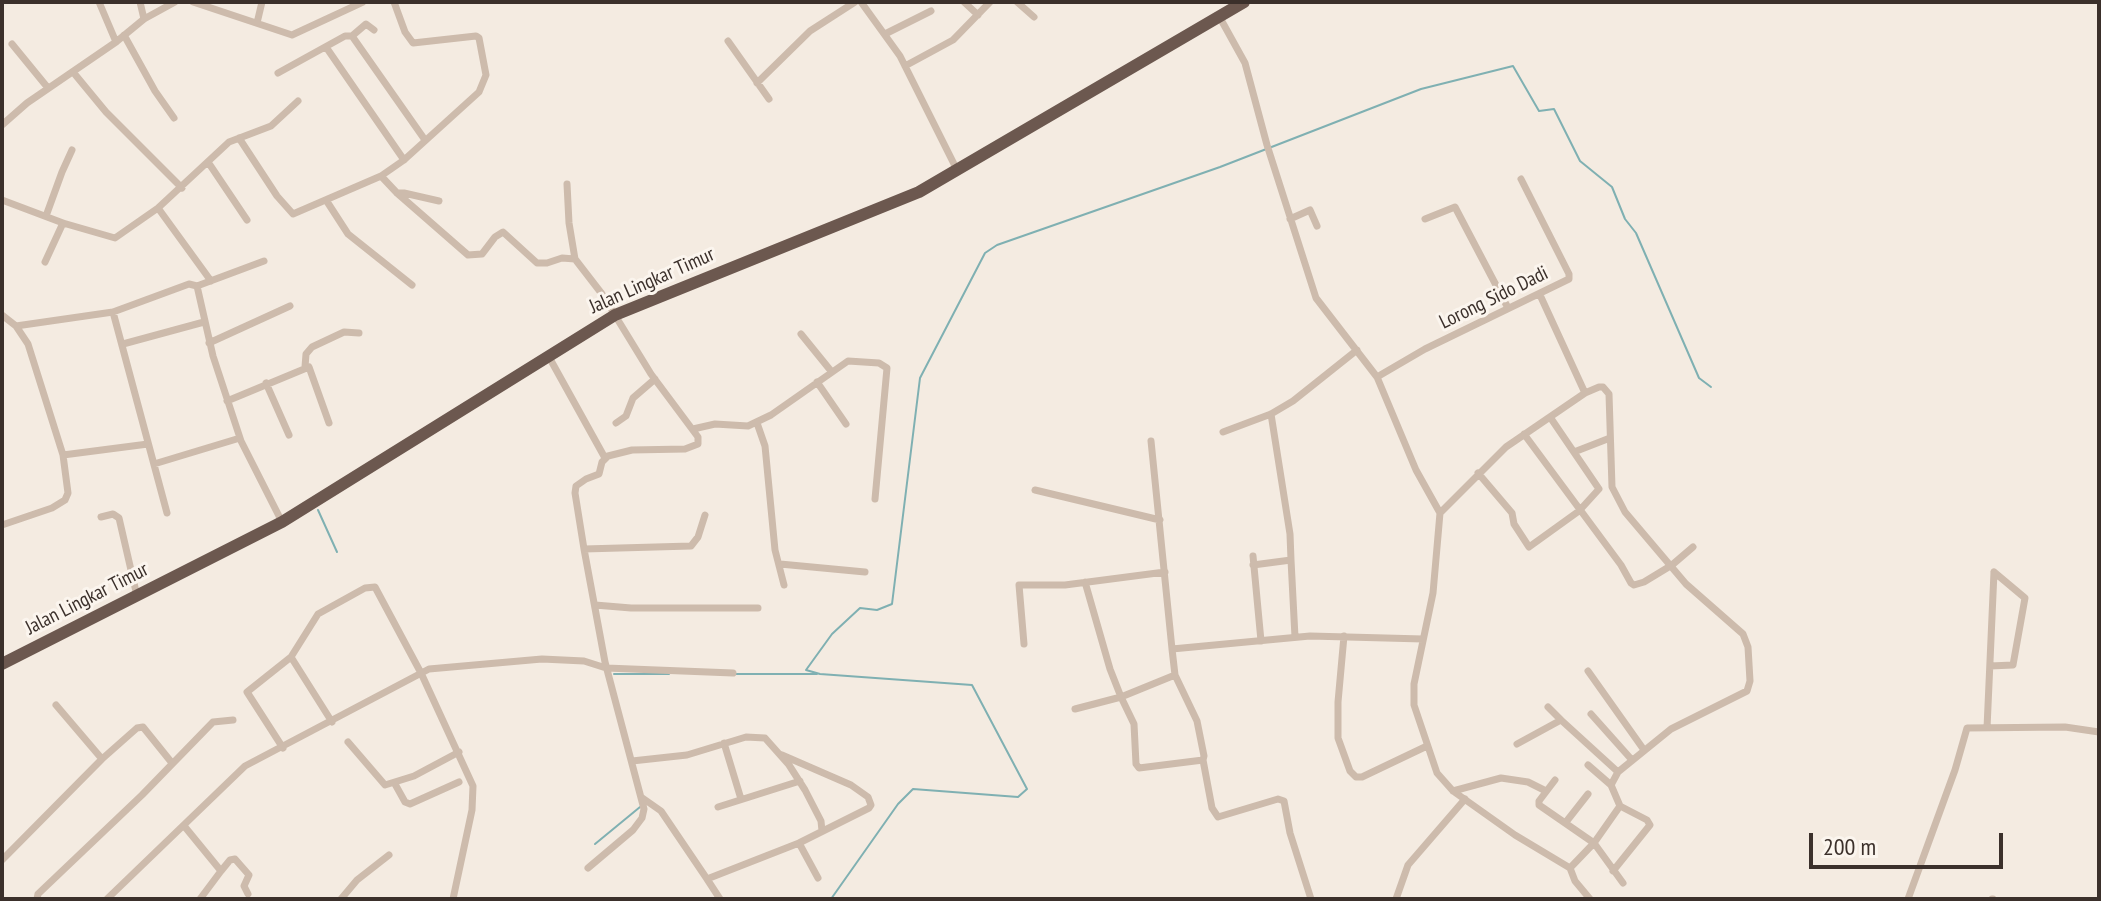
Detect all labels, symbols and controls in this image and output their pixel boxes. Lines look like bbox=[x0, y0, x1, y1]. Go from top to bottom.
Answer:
street label: Jalan Lingkar Timur bbox=[586, 243, 718, 319]
street label: Lorong Sido Dadi bbox=[1436, 261, 1552, 335]
street label: Jalan Lingkar Timur bbox=[22, 558, 152, 640]
scale bar bbox=[1813, 817, 2007, 867]
text: 200 m bbox=[1823, 831, 1876, 862]

